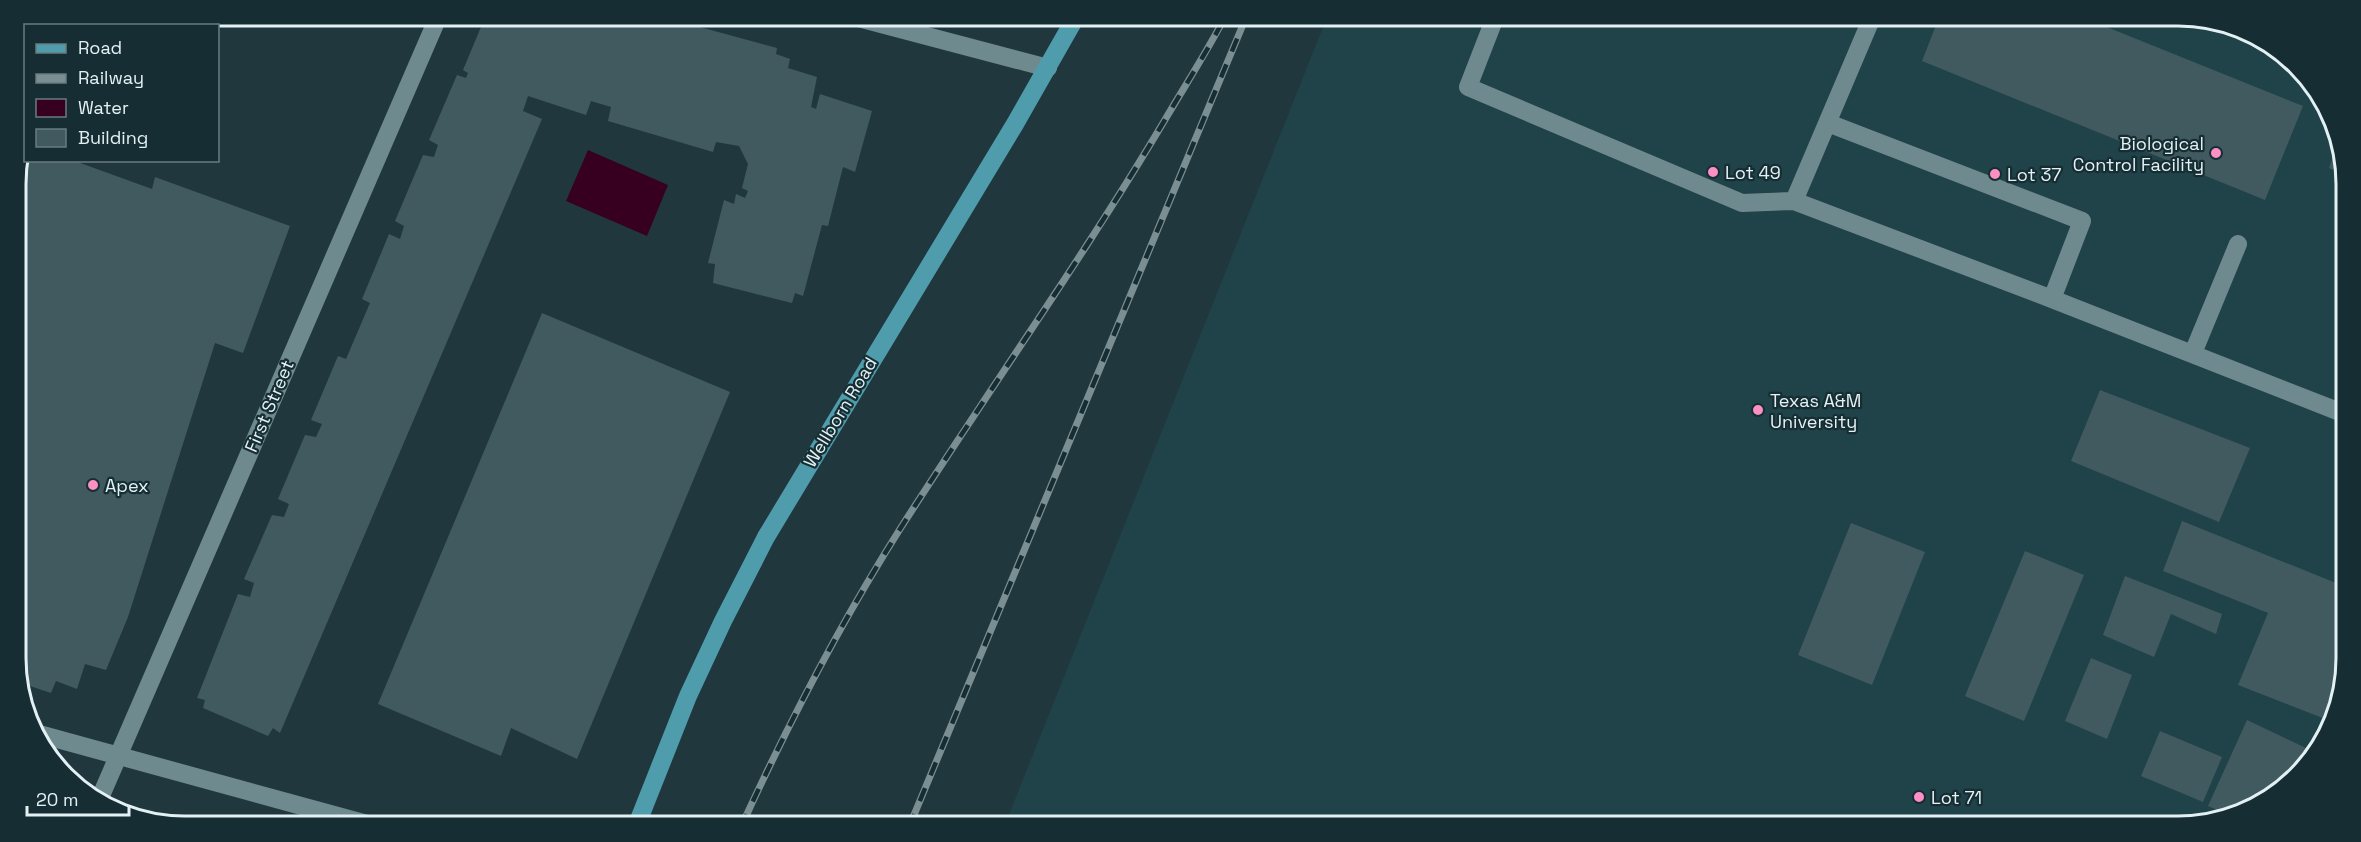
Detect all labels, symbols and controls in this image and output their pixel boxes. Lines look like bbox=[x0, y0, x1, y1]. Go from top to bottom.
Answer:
legend bbox=[24, 24, 219, 162]
text: Road bbox=[78, 36, 122, 59]
text: Railway bbox=[78, 66, 144, 89]
text: Water bbox=[78, 96, 129, 119]
text: Building bbox=[78, 126, 148, 149]
place label: Biological Control Facility bbox=[2073, 132, 2204, 176]
marker: Biological Control Facility bbox=[2209, 146, 2223, 160]
place label: Lot 49 bbox=[1725, 161, 1781, 184]
place label: Lot 37 bbox=[2007, 163, 2061, 186]
marker: Lot 49 bbox=[1706, 165, 1720, 179]
marker: Lot 37 bbox=[1988, 167, 2002, 181]
street label: Wellborn Road bbox=[798, 353, 882, 471]
street label: First Street bbox=[239, 356, 299, 456]
place label: Texas A&M University bbox=[1770, 389, 1861, 433]
marker: Texas A&M University bbox=[1751, 403, 1765, 417]
place label: Apex bbox=[105, 474, 149, 497]
marker: Apex bbox=[86, 478, 100, 492]
scale bar bbox=[27, 779, 129, 817]
place label: Lot 71 bbox=[1931, 786, 1982, 809]
text: 20 m bbox=[36, 788, 79, 811]
marker: Lot 71 bbox=[1912, 790, 1926, 804]

